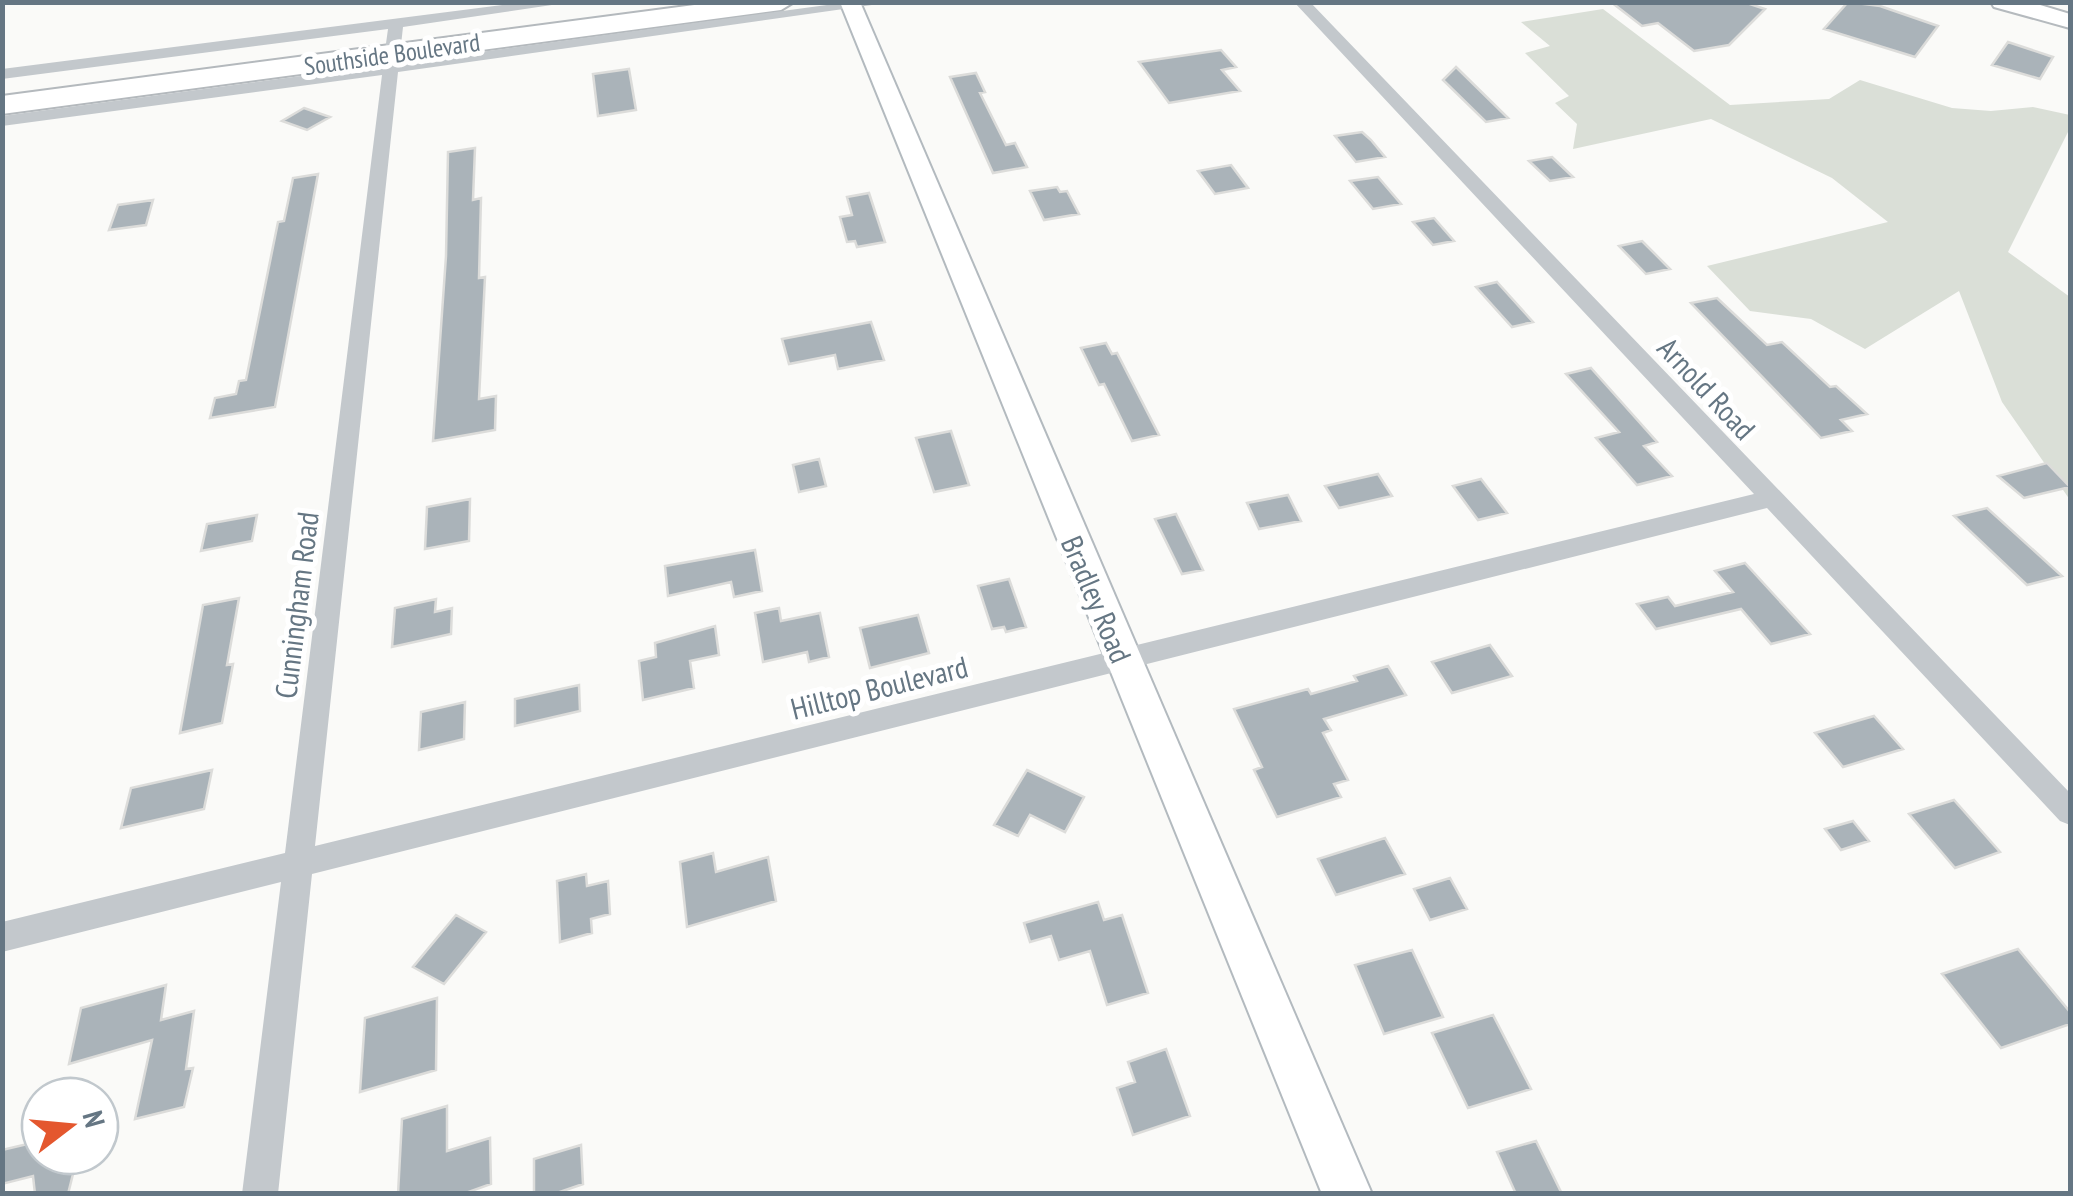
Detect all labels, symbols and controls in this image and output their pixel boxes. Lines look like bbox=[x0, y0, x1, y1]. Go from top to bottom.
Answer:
street label: Southside Boulevard bbox=[302, 26, 482, 82]
street label: Arnold Road bbox=[1650, 329, 1764, 447]
street label: Cunningham Road bbox=[265, 510, 327, 700]
street label: Bradley Road bbox=[1053, 530, 1141, 668]
street label: Hilltop Boulevard bbox=[787, 646, 971, 728]
north arrow bbox=[20, 1076, 120, 1176]
text: N bbox=[75, 1107, 114, 1131]

